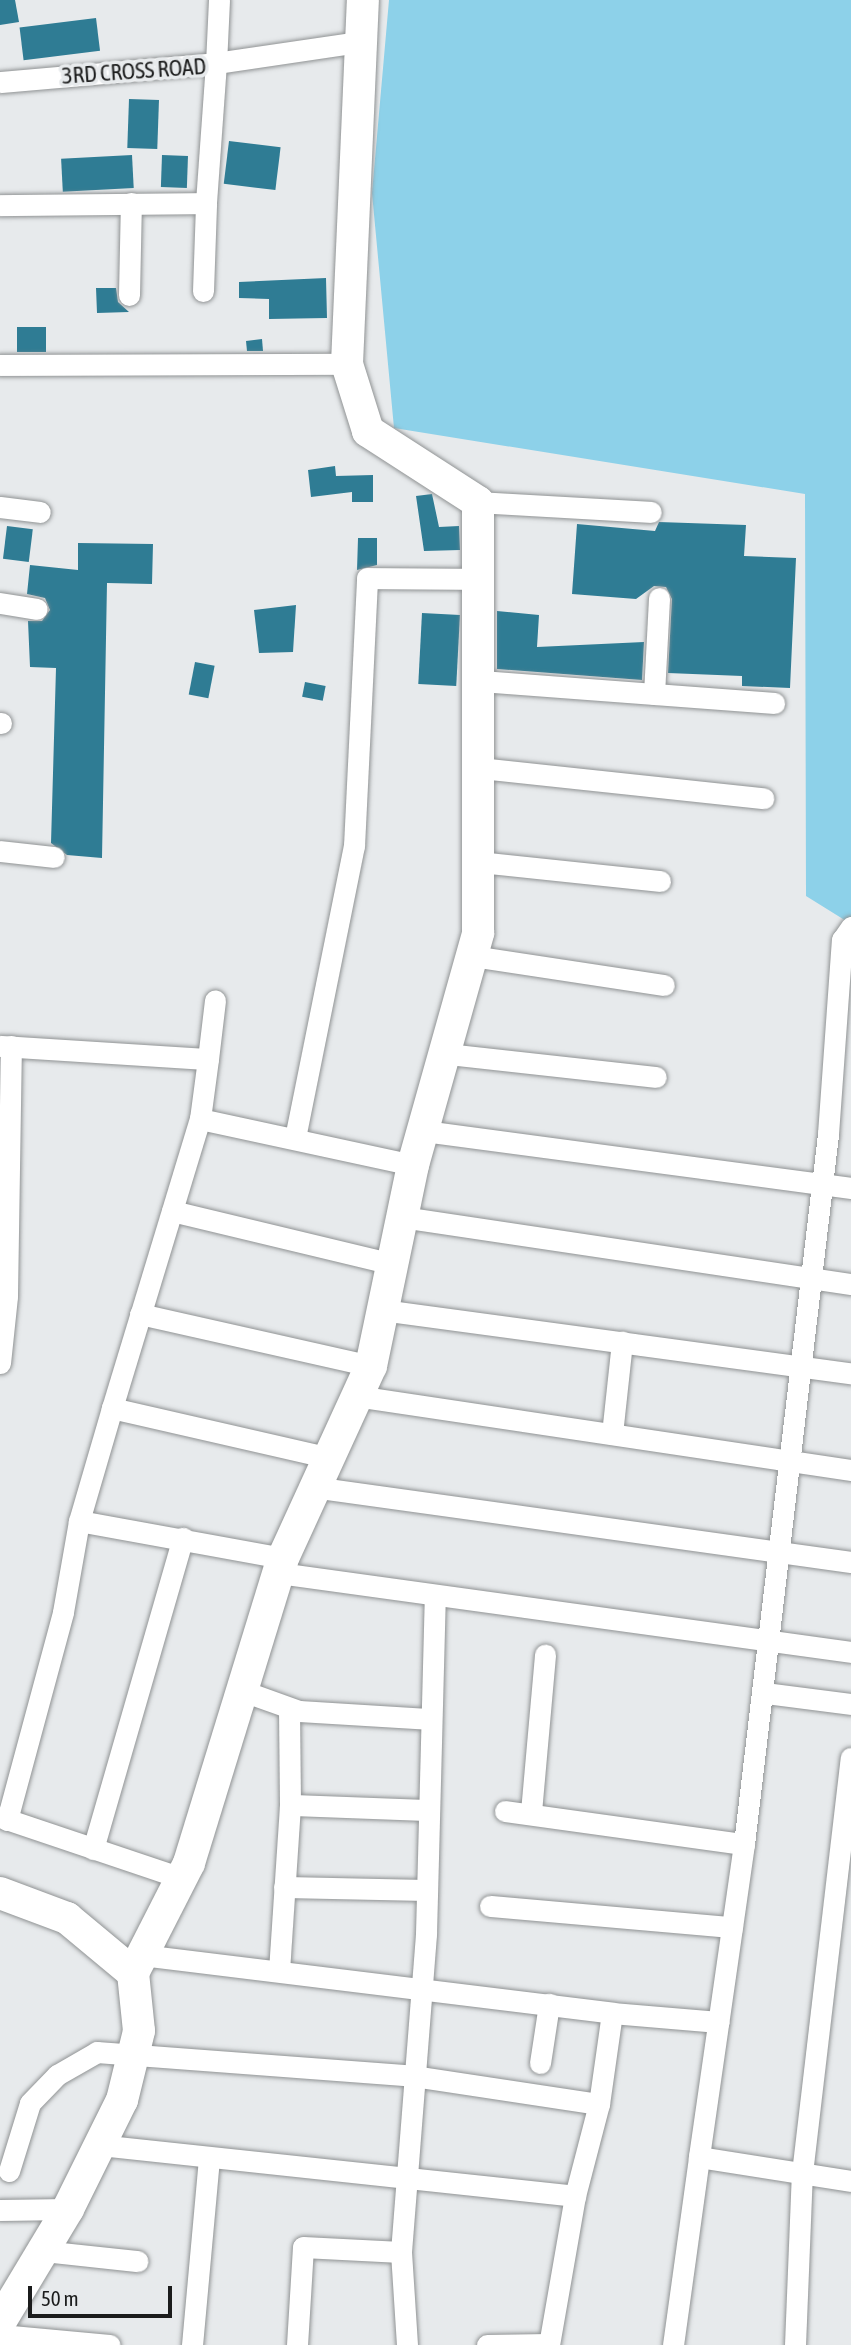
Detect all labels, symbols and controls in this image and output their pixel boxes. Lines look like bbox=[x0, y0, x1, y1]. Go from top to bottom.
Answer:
street label: 3RD CROSS ROAD bbox=[61, 52, 207, 90]
scale bar bbox=[32, 2272, 175, 2316]
text: 50 m bbox=[41, 2286, 79, 2310]

